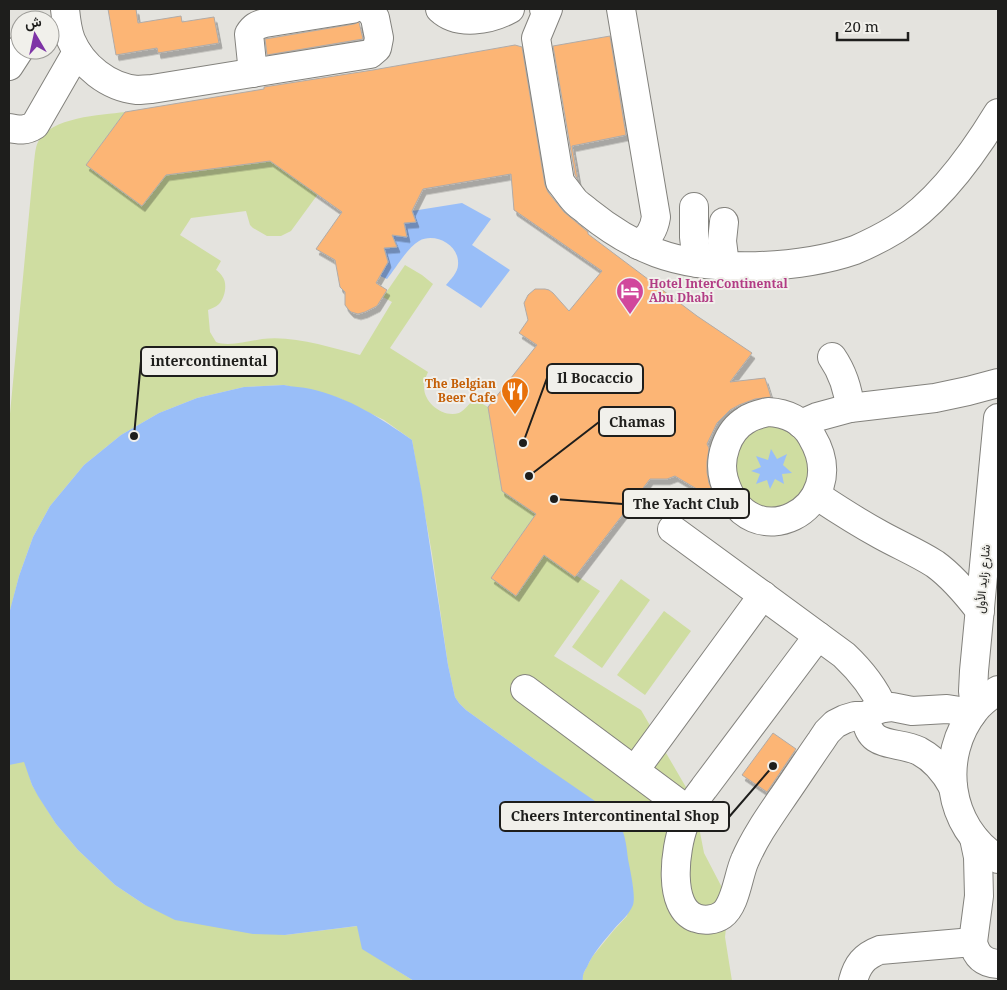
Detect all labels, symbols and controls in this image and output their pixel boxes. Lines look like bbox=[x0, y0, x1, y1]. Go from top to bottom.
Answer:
north arrow bbox=[10, 10, 60, 60]
scale bar bbox=[837, 10, 908, 42]
text: ش bbox=[23, 11, 43, 32]
text: 20 m bbox=[844, 16, 879, 36]
place label: Hotel InterContinental Abu Dhabi bbox=[649, 275, 788, 306]
hotel icon: Hotel InterContinental Abu Dhabi bbox=[615, 276, 645, 315]
callout: intercontinental bbox=[141, 347, 277, 376]
text: intercontinental bbox=[151, 351, 267, 370]
callout: Il Bocaccio bbox=[547, 364, 643, 393]
text: Il Bocaccio bbox=[557, 368, 633, 387]
place label: The Belgian Beer Cafe bbox=[425, 375, 496, 406]
restaurant icon: The Belgian Beer Cafe bbox=[500, 376, 530, 415]
callout: Chamas bbox=[599, 407, 675, 436]
text: Chamas bbox=[609, 412, 665, 431]
callout: The Yacht Club bbox=[623, 489, 749, 518]
text: The Yacht Club bbox=[633, 494, 739, 513]
street label: شارع زايد الأول bbox=[971, 544, 995, 614]
callout: Cheers Intercontinental Shop bbox=[500, 802, 729, 831]
text: Cheers Intercontinental Shop bbox=[511, 806, 719, 825]

